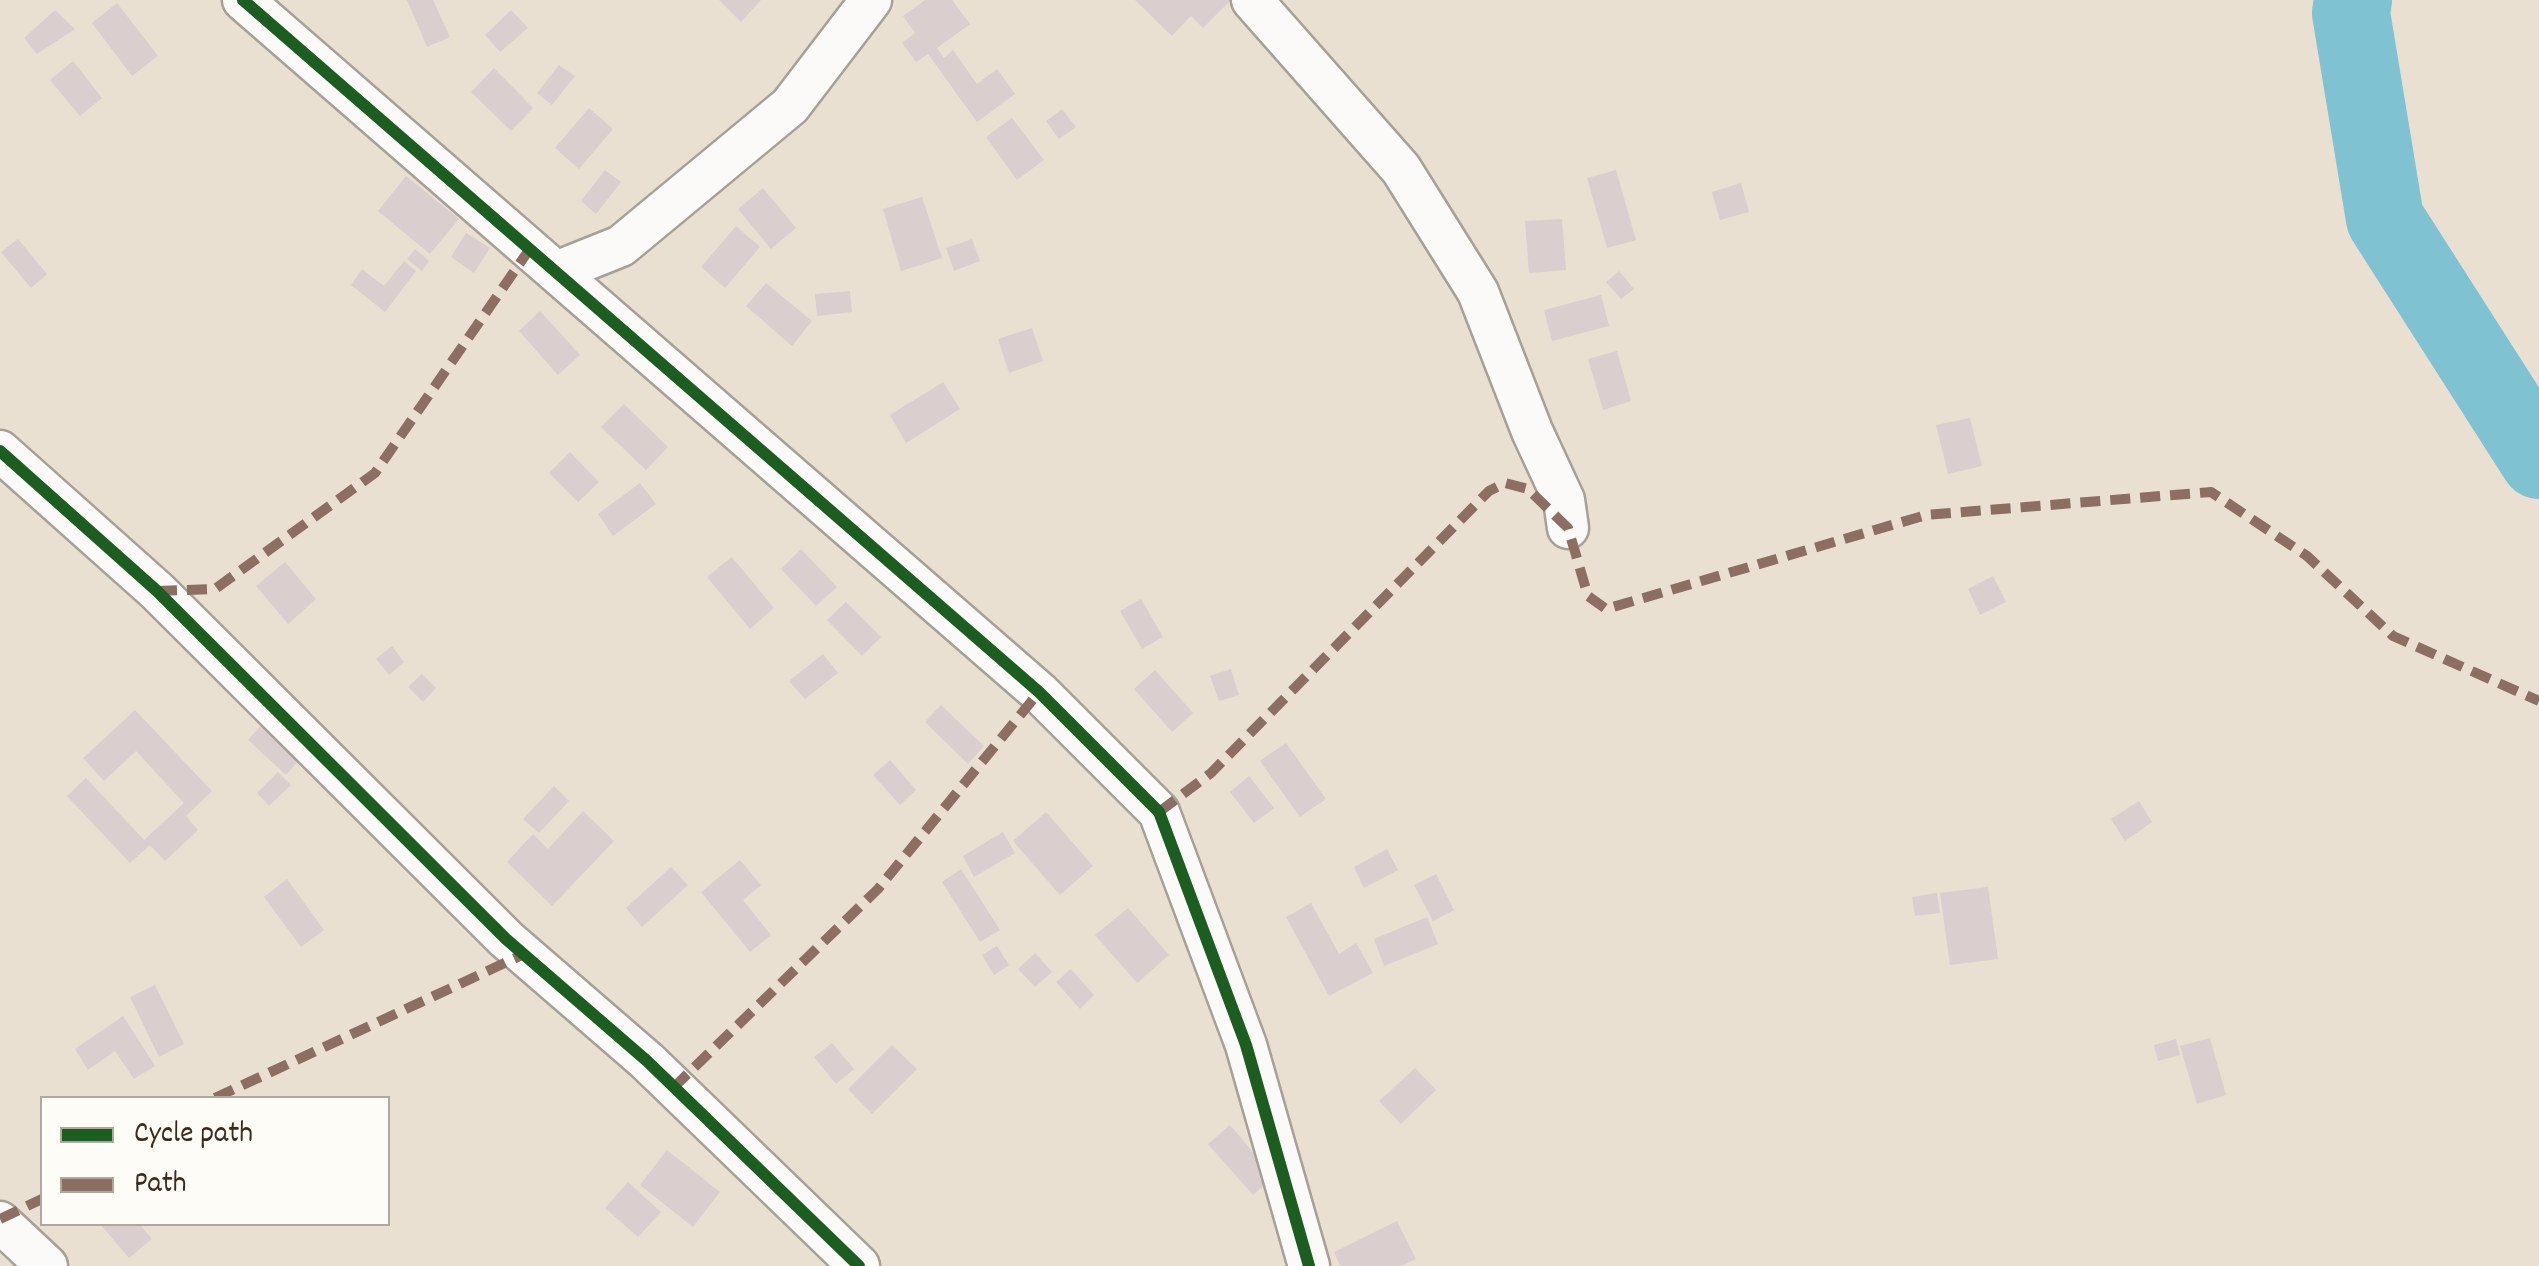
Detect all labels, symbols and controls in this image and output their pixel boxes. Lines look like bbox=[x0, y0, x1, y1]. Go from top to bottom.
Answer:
legend bbox=[40, 1096, 390, 1226]
text: Cycle path bbox=[134, 1114, 253, 1157]
text: Path bbox=[134, 1164, 187, 1207]

